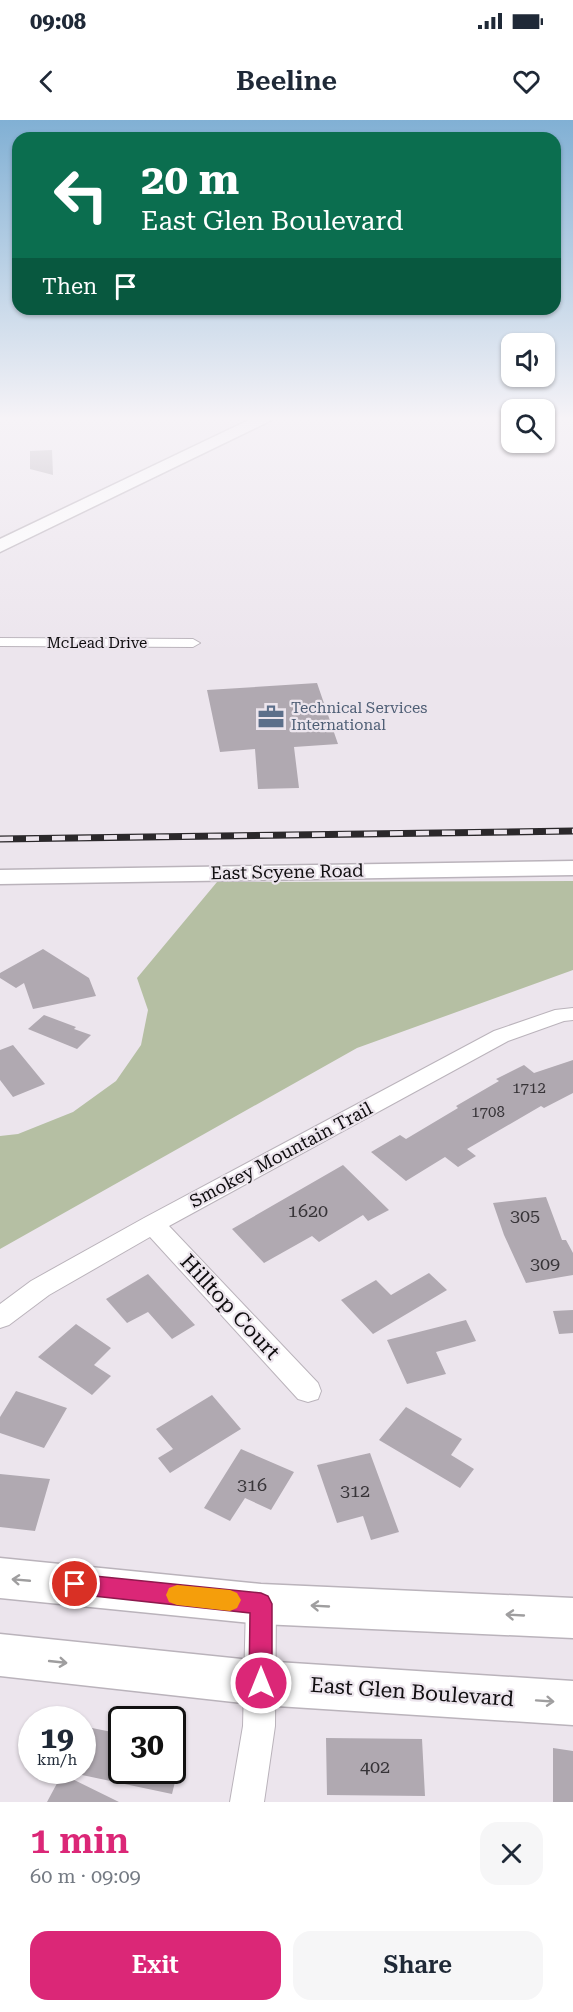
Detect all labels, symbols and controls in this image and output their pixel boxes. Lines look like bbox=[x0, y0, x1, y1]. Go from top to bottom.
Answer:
text: 09:08 bbox=[30, 9, 86, 34]
icon: back bbox=[30, 65, 63, 98]
text: Beeline bbox=[236, 65, 337, 97]
icon: heart bbox=[510, 65, 543, 98]
text: 20 m bbox=[141, 155, 239, 204]
icon: left bbox=[42, 156, 120, 234]
text: East Glen Boulevard bbox=[141, 205, 403, 237]
icon: arrive bbox=[109, 270, 142, 303]
text: Then bbox=[42, 274, 97, 299]
map controls bbox=[501, 333, 555, 453]
button: sound bbox=[501, 333, 555, 387]
button: search bbox=[501, 399, 555, 453]
street label: McLead Drive bbox=[47, 634, 147, 652]
place label: Technical Services International bbox=[291, 699, 427, 734]
office icon: Technical Services International bbox=[256, 702, 286, 732]
street label: East Scyene Road bbox=[210, 860, 364, 883]
house number: 1712 bbox=[512, 1079, 546, 1097]
street label: Smokey Mountain Trail bbox=[186, 1097, 376, 1212]
house number: 1708 bbox=[471, 1103, 505, 1121]
house number: 1620 bbox=[288, 1200, 328, 1221]
house number: 305 bbox=[510, 1205, 540, 1226]
street label: Hilltop Court bbox=[175, 1250, 285, 1365]
house number: 309 bbox=[530, 1253, 560, 1274]
house number: 316 bbox=[237, 1474, 267, 1495]
house number: 312 bbox=[340, 1480, 370, 1501]
pin bbox=[49, 1558, 100, 1609]
icon: arrive bbox=[58, 1567, 91, 1600]
one-way arrow bbox=[12, 1574, 31, 1585]
one-way arrow bbox=[310, 1601, 330, 1612]
one-way arrow bbox=[505, 1609, 525, 1620]
position arrow bbox=[229, 1651, 293, 1715]
one-way arrow bbox=[48, 1657, 68, 1668]
street label: East Glen Boulevard bbox=[309, 1673, 515, 1711]
one-way arrow bbox=[535, 1696, 555, 1707]
speed limit sign: 30 bbox=[108, 1706, 186, 1784]
text: 19 bbox=[40, 1720, 74, 1755]
text: km/h bbox=[37, 1751, 77, 1769]
house number: 402 bbox=[360, 1756, 390, 1777]
text: 1 min bbox=[30, 1820, 129, 1862]
button: close bbox=[480, 1822, 543, 1885]
text: 60 m · 09:09 bbox=[30, 1864, 141, 1888]
button: Exit bbox=[30, 1931, 281, 2000]
button: Share bbox=[293, 1931, 543, 2000]

